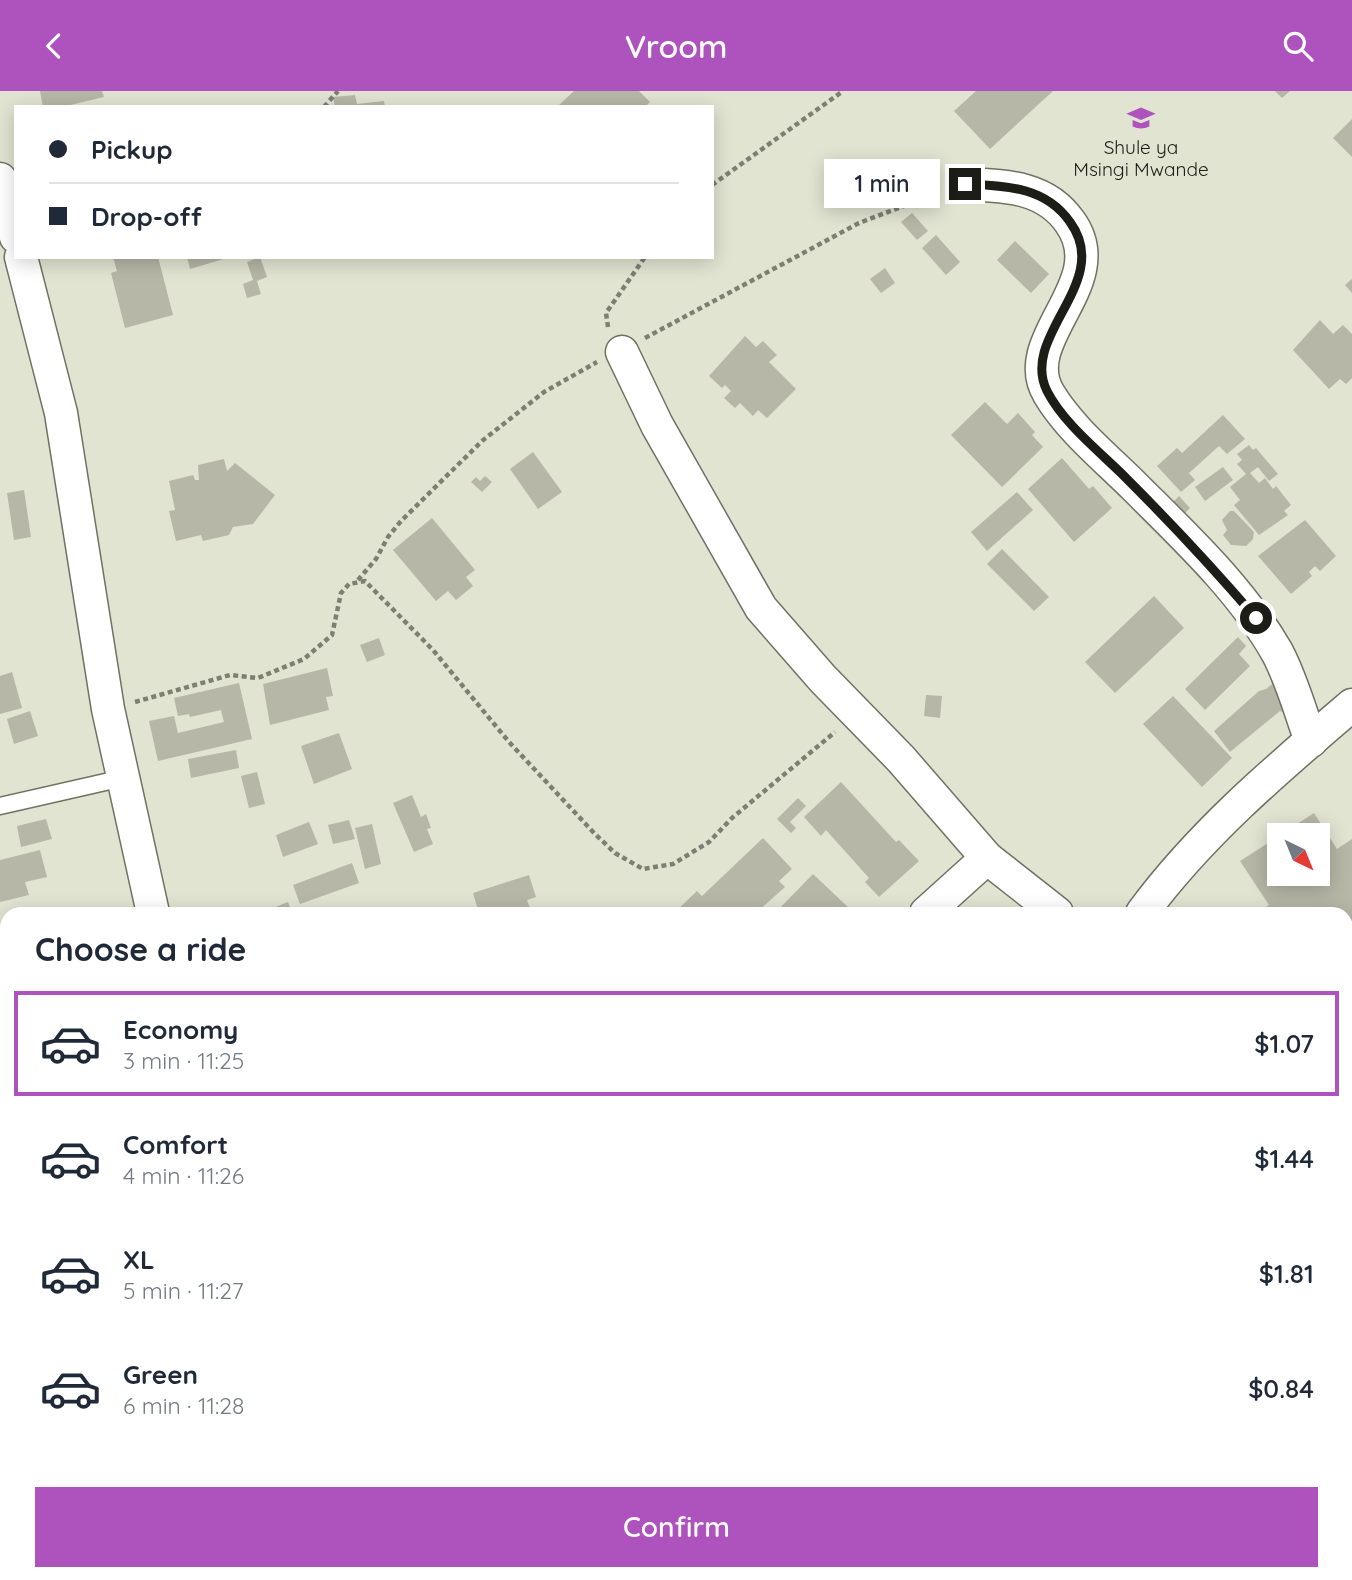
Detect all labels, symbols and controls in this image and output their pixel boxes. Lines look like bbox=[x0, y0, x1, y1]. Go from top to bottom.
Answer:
text: Vroom bbox=[625, 26, 727, 66]
icon: back bbox=[35, 27, 73, 65]
icon: search bbox=[1279, 27, 1317, 65]
school or university icon: Shule ya Msingi Mwande bbox=[1126, 103, 1156, 133]
text: Pickup bbox=[91, 133, 173, 166]
place label: Shule ya Msingi Mwande bbox=[1073, 135, 1209, 181]
callout: 1 min bbox=[825, 159, 940, 209]
route end bbox=[949, 168, 981, 200]
text: 1 min bbox=[854, 169, 910, 198]
text: Drop-off bbox=[91, 200, 202, 233]
route start bbox=[1240, 602, 1272, 634]
north arrow bbox=[1267, 823, 1330, 885]
map controls bbox=[1267, 823, 1330, 886]
text: Choose a ride bbox=[35, 929, 247, 969]
icon: car bbox=[39, 1012, 102, 1075]
text: Economy bbox=[123, 1013, 238, 1046]
text: $1.07 bbox=[1254, 1027, 1314, 1060]
text: 3 min · 11:25 bbox=[123, 1046, 244, 1075]
icon: car bbox=[39, 1127, 102, 1190]
text: Comfort bbox=[123, 1128, 228, 1161]
text: $1.44 bbox=[1254, 1142, 1314, 1175]
text: 4 min · 11:26 bbox=[123, 1161, 244, 1190]
icon: car bbox=[39, 1242, 102, 1305]
text: XL bbox=[123, 1243, 155, 1276]
text: $1.81 bbox=[1259, 1257, 1314, 1290]
text: 5 min · 11:27 bbox=[123, 1276, 243, 1305]
icon: car bbox=[39, 1357, 102, 1420]
text: Green bbox=[123, 1358, 198, 1391]
text: $0.84 bbox=[1248, 1372, 1314, 1405]
text: 6 min · 11:28 bbox=[123, 1391, 244, 1420]
button: Confirm bbox=[35, 1487, 1318, 1567]

